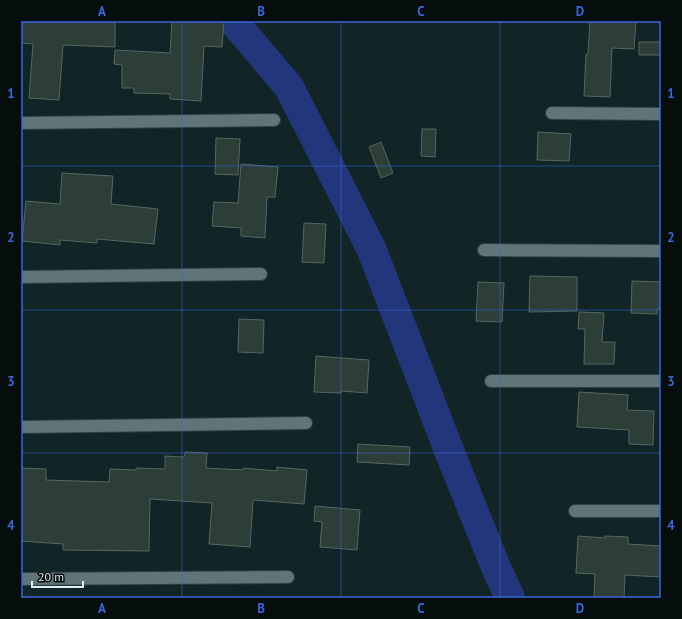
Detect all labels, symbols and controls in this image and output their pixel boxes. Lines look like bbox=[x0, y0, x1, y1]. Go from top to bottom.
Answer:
text: A bbox=[98, 3, 106, 20]
text: B bbox=[257, 3, 265, 20]
text: C bbox=[417, 3, 425, 20]
text: D bbox=[576, 3, 584, 20]
text: 1 bbox=[7, 85, 15, 102]
text: 1 bbox=[667, 85, 675, 102]
text: 2 bbox=[7, 229, 15, 246]
text: 2 bbox=[667, 229, 675, 246]
text: 3 bbox=[7, 373, 15, 390]
text: 3 bbox=[667, 373, 675, 390]
text: 4 bbox=[7, 517, 15, 534]
text: 4 bbox=[667, 517, 675, 534]
scale bar bbox=[32, 563, 83, 589]
text: 20 m bbox=[38, 569, 64, 584]
text: A bbox=[98, 600, 106, 617]
text: B bbox=[257, 600, 265, 617]
text: C bbox=[417, 600, 425, 617]
text: D bbox=[576, 600, 584, 617]

